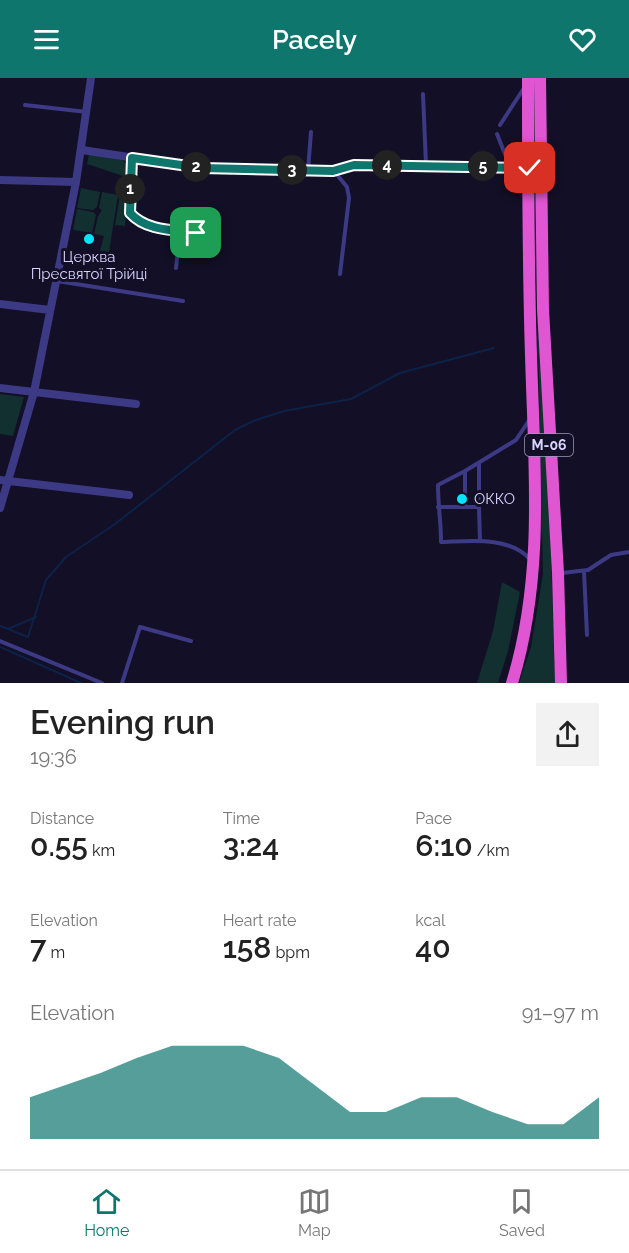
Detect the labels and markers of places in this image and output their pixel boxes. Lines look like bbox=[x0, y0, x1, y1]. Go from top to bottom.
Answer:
pin bbox=[504, 142, 555, 193]
pin: 4 bbox=[372, 150, 402, 180]
pin: 5 bbox=[468, 151, 498, 181]
pin: 2 bbox=[181, 152, 211, 182]
pin: 3 bbox=[277, 155, 307, 185]
pin: 1 bbox=[115, 174, 145, 204]
pin bbox=[170, 207, 221, 258]
marker: Церква Пресвятої Трійці bbox=[82, 232, 96, 246]
place label: Церква Пресвятої Трійці bbox=[31, 248, 147, 283]
place label: ОККО bbox=[474, 490, 515, 508]
marker: ОККО bbox=[455, 492, 469, 506]

